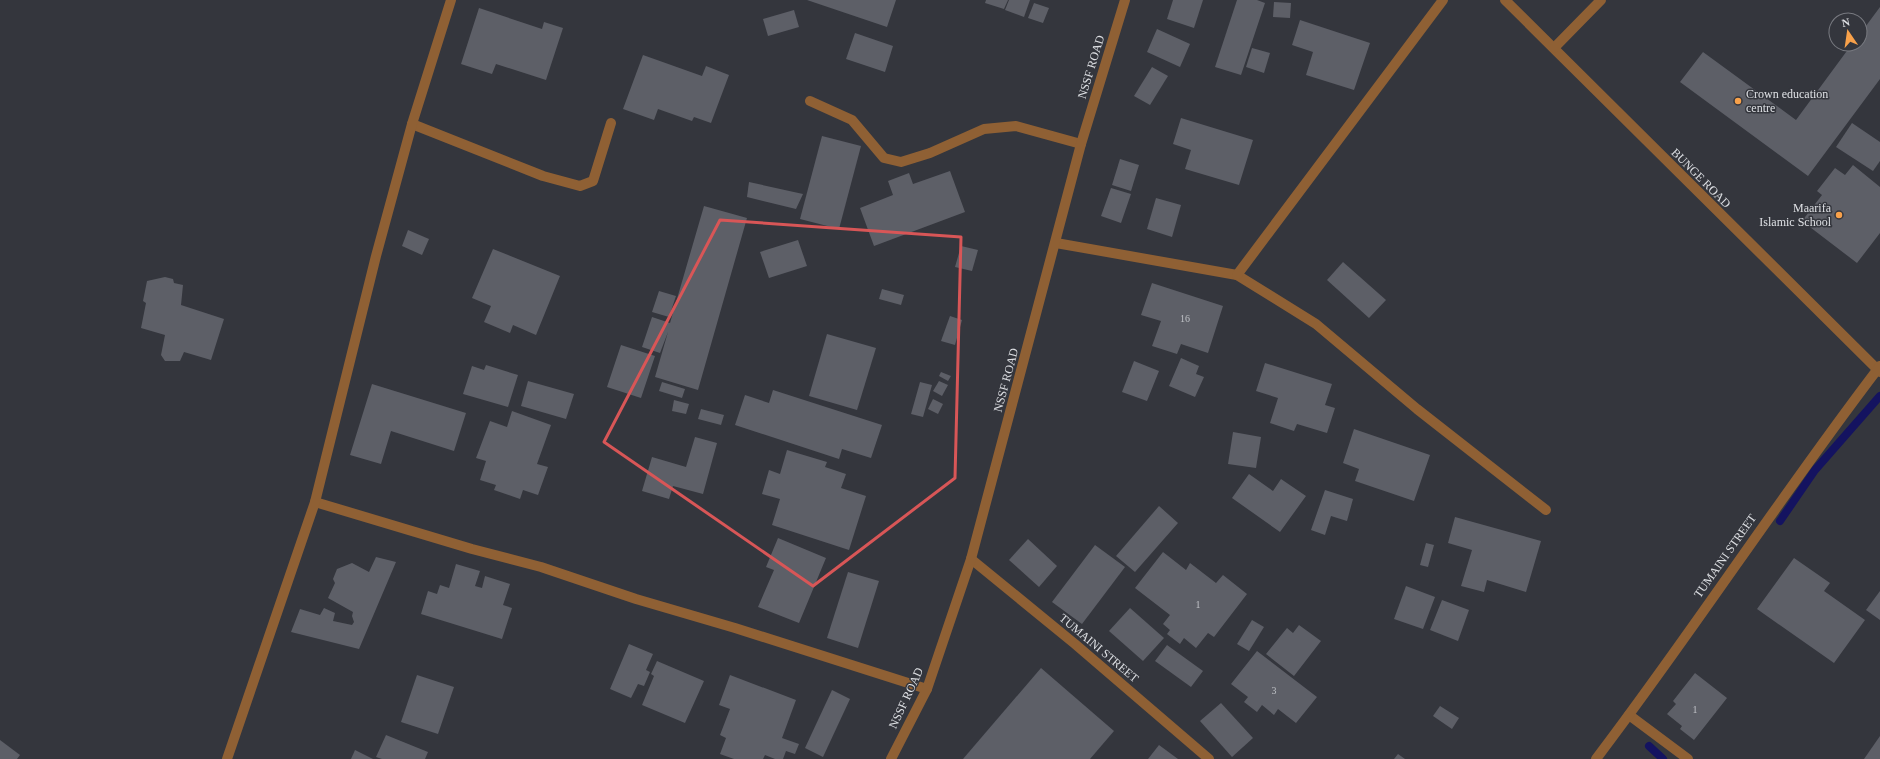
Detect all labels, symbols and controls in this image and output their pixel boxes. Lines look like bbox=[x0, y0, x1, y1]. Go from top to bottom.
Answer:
north arrow bbox=[1828, 12, 1868, 52]
text: N bbox=[1841, 16, 1851, 29]
street label: NSSF ROAD bbox=[1075, 33, 1107, 100]
place label: Crown education centre bbox=[1746, 87, 1828, 115]
marker: Crown education centre bbox=[1733, 96, 1743, 106]
street label: BUNGE ROAD bbox=[1668, 145, 1734, 211]
place label: Maarifa Islamic School bbox=[1759, 201, 1832, 229]
marker: Maarifa Islamic School bbox=[1834, 210, 1844, 220]
house number: 16 bbox=[1180, 313, 1190, 324]
street label: NSSF ROAD bbox=[991, 346, 1021, 414]
street label: TUMAINI STREET bbox=[1691, 511, 1760, 601]
house number: 1 bbox=[1196, 599, 1201, 610]
street label: TUMAINI STREET bbox=[1057, 611, 1142, 686]
street label: NSSF ROAD bbox=[886, 665, 926, 731]
house number: 3 bbox=[1272, 685, 1277, 696]
house number: 1 bbox=[1693, 704, 1698, 715]

